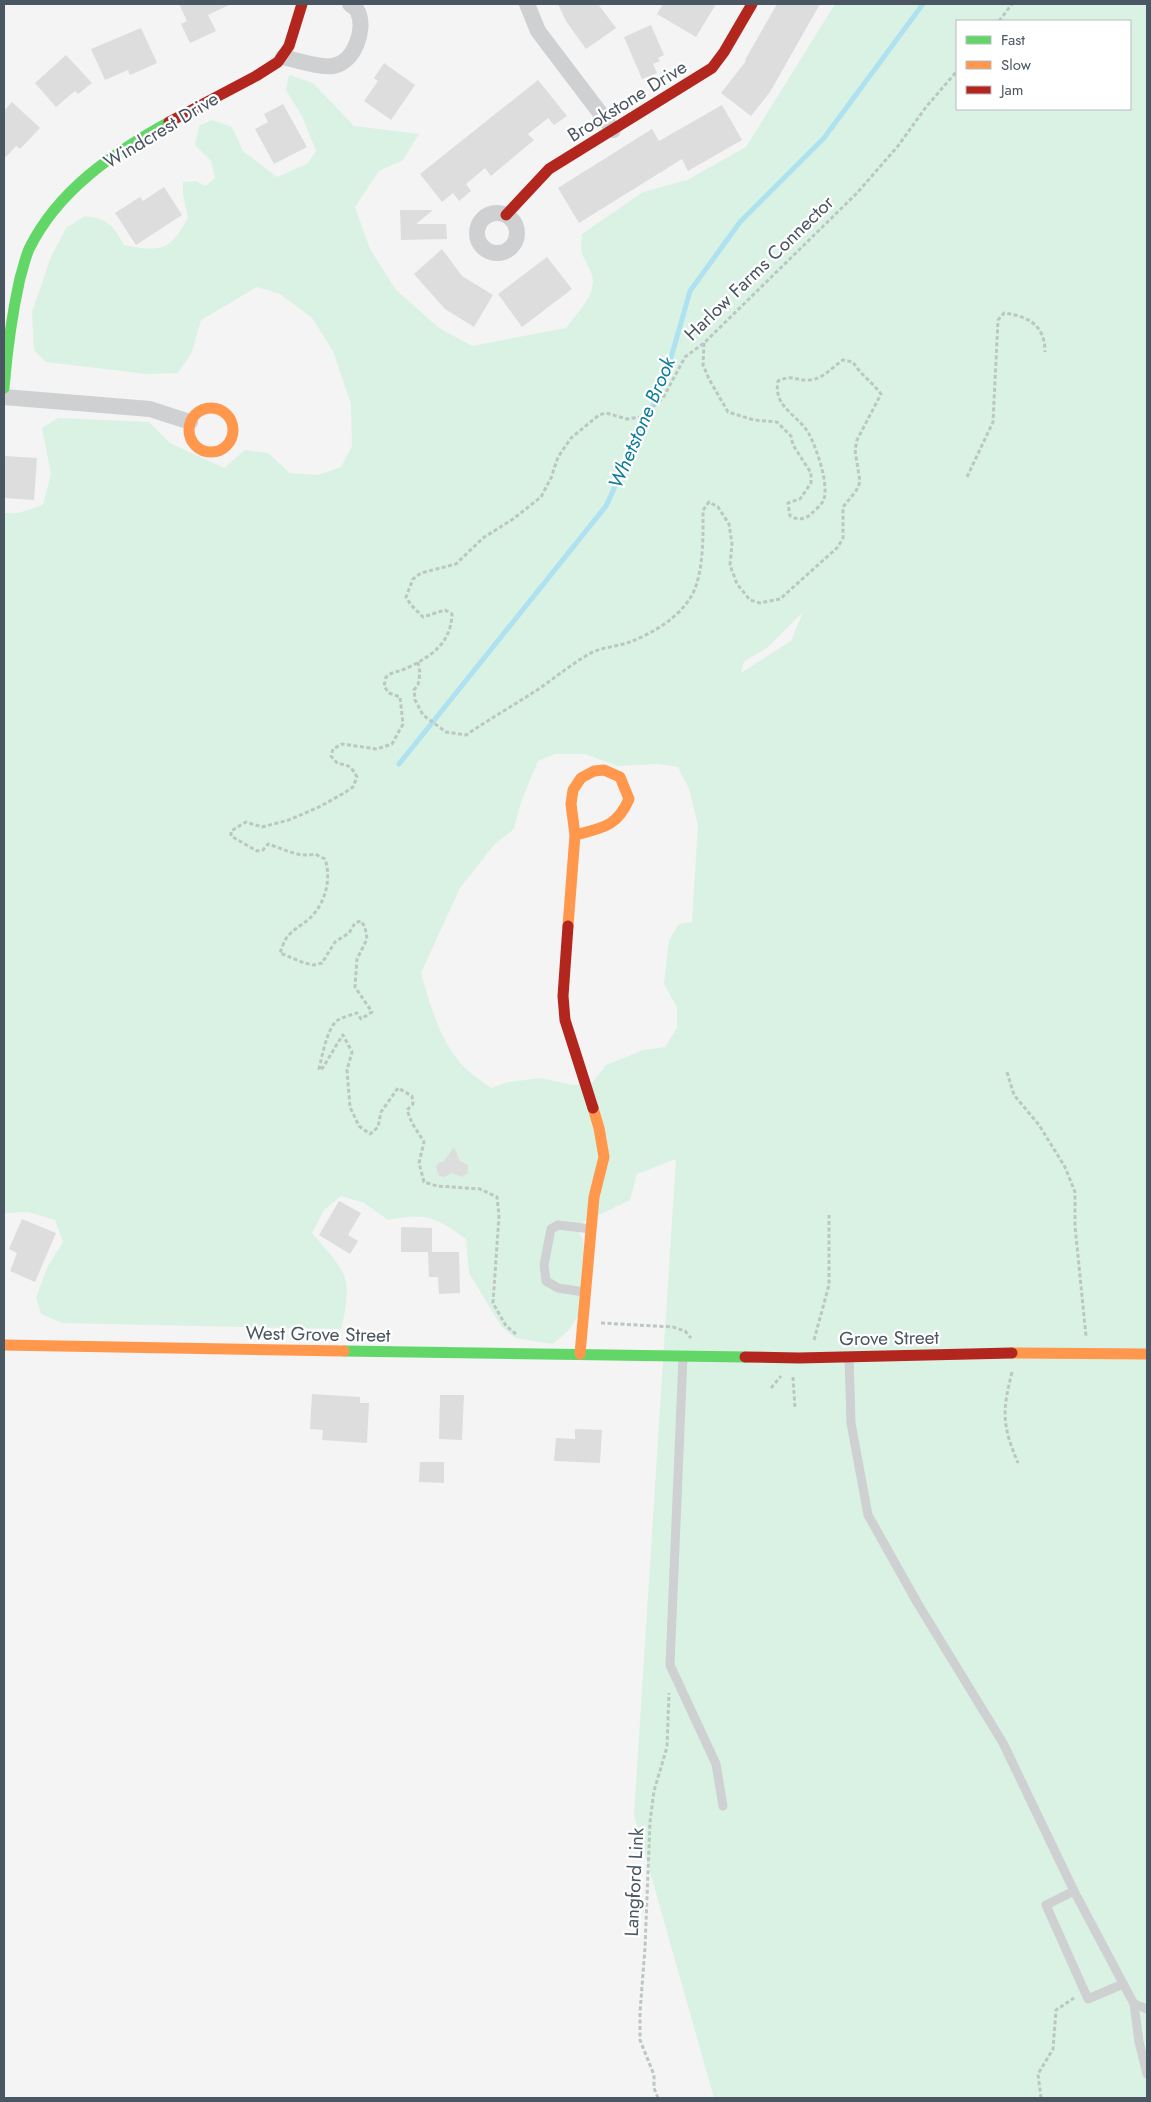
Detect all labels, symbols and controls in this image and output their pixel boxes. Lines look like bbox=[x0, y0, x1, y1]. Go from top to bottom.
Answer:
legend bbox=[956, 20, 1131, 110]
text: Fast bbox=[1001, 29, 1025, 51]
street label: Brookstone Drive bbox=[562, 53, 692, 149]
text: Slow bbox=[1001, 54, 1032, 76]
text: Jam bbox=[999, 79, 1024, 101]
street label: Windcrest Drive bbox=[98, 85, 224, 175]
street label: Harlow Farms Connector bbox=[678, 189, 840, 347]
water label: Whetstone Brook bbox=[601, 351, 683, 493]
street label: West Grove Street bbox=[245, 1319, 391, 1349]
street label: Grove Street bbox=[839, 1324, 940, 1352]
street label: Langford Link bbox=[618, 1826, 650, 1937]

